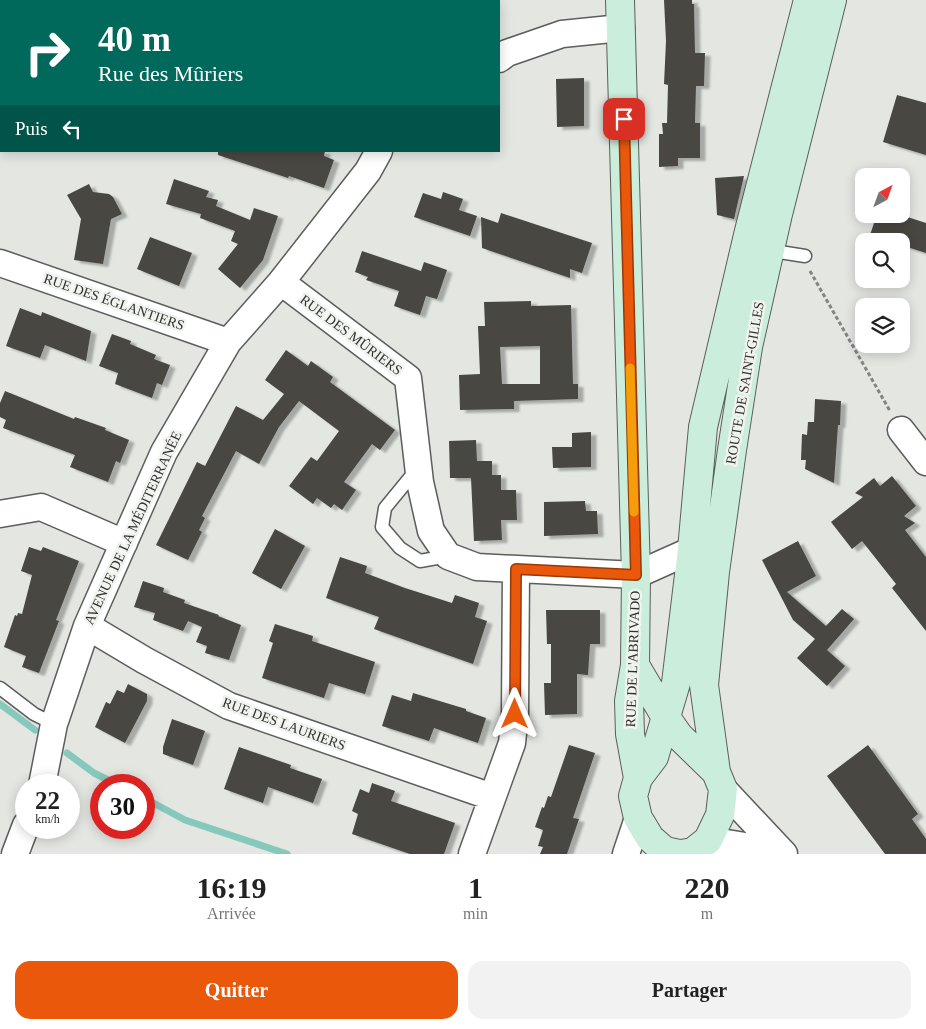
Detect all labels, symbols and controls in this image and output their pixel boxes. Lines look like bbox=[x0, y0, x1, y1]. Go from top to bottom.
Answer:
icon: right bbox=[15, 20, 80, 85]
text: 40 m bbox=[98, 20, 171, 59]
text: Rue des Mûriers bbox=[98, 61, 243, 86]
pin bbox=[603, 98, 645, 140]
icon: arrive bbox=[610, 105, 638, 133]
icon: left bbox=[58, 115, 86, 143]
text: Puis bbox=[15, 118, 48, 139]
north arrow bbox=[855, 168, 910, 222]
map controls bbox=[855, 168, 910, 353]
button: search bbox=[855, 233, 910, 288]
street label: RUE DES ÉGLANTIERS bbox=[42, 270, 187, 333]
street label: RUE DES MÛRIERS bbox=[297, 291, 406, 378]
button: layers bbox=[855, 298, 910, 353]
street label: ROUTE DE SAINT-GILLES bbox=[723, 300, 767, 466]
street label: AVENUE DE LA MÉDITERRANÉE bbox=[81, 428, 185, 627]
street label: RUE DE L'ABRIVADO bbox=[623, 590, 643, 728]
position arrow bbox=[488, 687, 540, 739]
street label: RUE DES LAURIERS bbox=[220, 695, 348, 753]
speed limit sign: 30 bbox=[90, 774, 155, 839]
text: 22 bbox=[35, 787, 60, 814]
text: km/h bbox=[35, 812, 60, 826]
text: 16:19 bbox=[197, 871, 267, 904]
text: 1 bbox=[468, 871, 483, 904]
text: 220 bbox=[684, 871, 729, 904]
text: Arrivée bbox=[207, 905, 256, 922]
text: min bbox=[463, 905, 488, 922]
text: m bbox=[701, 905, 713, 922]
button: Quitter bbox=[15, 961, 458, 1019]
button: Partager bbox=[468, 961, 911, 1019]

